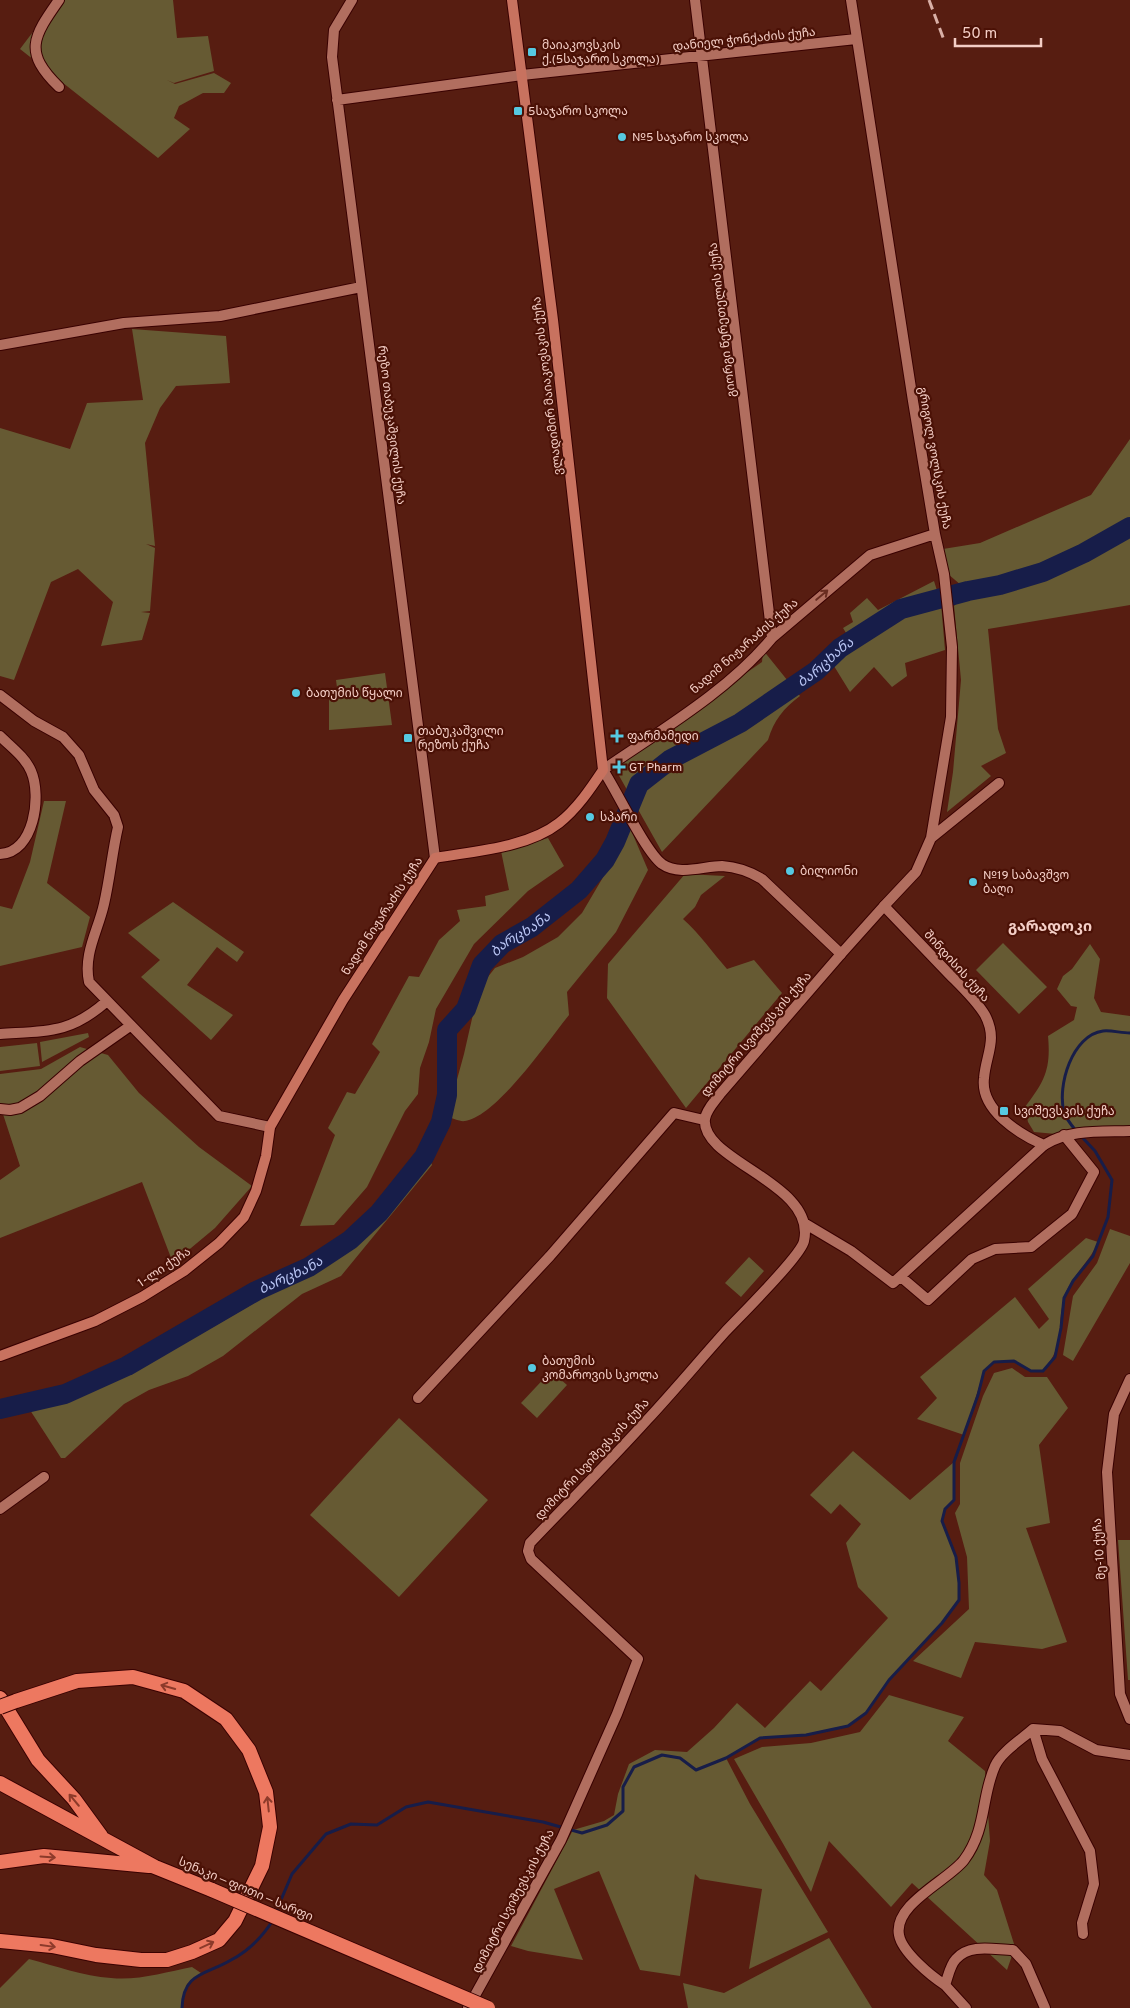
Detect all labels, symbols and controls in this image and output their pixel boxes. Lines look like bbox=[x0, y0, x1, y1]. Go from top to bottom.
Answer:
scale bar bbox=[955, 15, 1041, 47]
street label: დანიელ ჭონქაძის ქუჩა bbox=[672, 25, 816, 55]
text: 50 m bbox=[962, 25, 997, 44]
place label: მაიაკოვსკის ქ.(5საჯარო სკოლა) bbox=[542, 38, 660, 68]
marker: მაიაკოვსკის ქ.(5საჯარო სკოლა) bbox=[526, 46, 538, 58]
place label: 5საჯარო სკოლა bbox=[528, 104, 628, 120]
marker: 5საჯარო სკოლა bbox=[512, 105, 524, 117]
place label: №5 საჯარო სკოლა bbox=[632, 130, 749, 146]
marker: №5 საჯარო სკოლა bbox=[616, 131, 628, 143]
street label: გიორგი წერეთელის ქუჩა bbox=[706, 242, 740, 398]
street label: ვლადიმირ მაიაკოვსკის ქუჩა bbox=[529, 296, 567, 476]
street label: რეზო თაბუკაშვილის ქუჩა bbox=[373, 345, 409, 506]
street label: გრიგოლ ვოლსკის ქუჩა bbox=[914, 386, 954, 531]
one-way arrow bbox=[816, 589, 829, 601]
street label: ნადიმ ნიჟარაძის ქუჩა bbox=[687, 595, 802, 698]
water label: ბარცხანა bbox=[794, 634, 857, 692]
place label: ბათუმის წყალი bbox=[306, 686, 403, 702]
marker: ბათუმის წყალი bbox=[290, 687, 302, 699]
place label: თაბუკაშვილი რეზოს ქუჩა bbox=[418, 724, 504, 754]
place label: ფარმამედი bbox=[627, 729, 699, 745]
marker: ფარმამედი bbox=[611, 730, 623, 742]
marker: თაბუკაშვილი რეზოს ქუჩა bbox=[402, 732, 414, 744]
place label: GT Pharm bbox=[629, 760, 682, 776]
marker: GT Pharm bbox=[613, 761, 625, 773]
place label: სპარი bbox=[600, 810, 637, 826]
marker: სპარი bbox=[584, 811, 596, 823]
street label: ნადიმ ნიჟარაძის ქუჩა bbox=[339, 854, 427, 979]
place label: ბილიონი bbox=[800, 864, 858, 880]
marker: ბილიონი bbox=[784, 865, 796, 877]
place label: №19 საბავშვო ბაღი bbox=[983, 868, 1069, 898]
marker: №19 საბავშვო ბაღი bbox=[967, 876, 979, 888]
water label: ბარცხანა bbox=[487, 909, 555, 961]
district label: გარადოკი bbox=[1008, 918, 1092, 937]
street label: შინდისის ქუჩა bbox=[920, 927, 993, 1006]
street label: დიმიტრი სვიშევსკის ქუჩა bbox=[698, 969, 816, 1101]
place label: სვიშევსკის ქუჩა bbox=[1014, 1104, 1115, 1120]
marker: სვიშევსკის ქუჩა bbox=[998, 1105, 1010, 1117]
street label: 1-ლი ქუჩა bbox=[135, 1244, 194, 1291]
water label: ბარცხანა bbox=[256, 1253, 327, 1299]
place label: ბათუმის კომაროვის სკოლა bbox=[542, 1354, 659, 1384]
marker: ბათუმის კომაროვის სკოლა bbox=[526, 1362, 538, 1374]
street label: დიმიტრი სვიშევსკის ქუჩა bbox=[532, 1395, 653, 1524]
street label: მე-10 ქუჩა bbox=[1090, 1517, 1110, 1580]
one-way arrow bbox=[161, 1681, 177, 1691]
one-way arrow bbox=[69, 1794, 80, 1807]
one-way arrow bbox=[263, 1796, 272, 1812]
street label: დიმიტრი სვიშევსკის ქუჩა bbox=[469, 1827, 559, 1976]
one-way arrow bbox=[40, 1852, 56, 1862]
street label: სენაკი — ფოთი — სარფი bbox=[176, 1854, 316, 1926]
one-way arrow bbox=[199, 1940, 214, 1950]
one-way arrow bbox=[40, 1941, 56, 1951]

